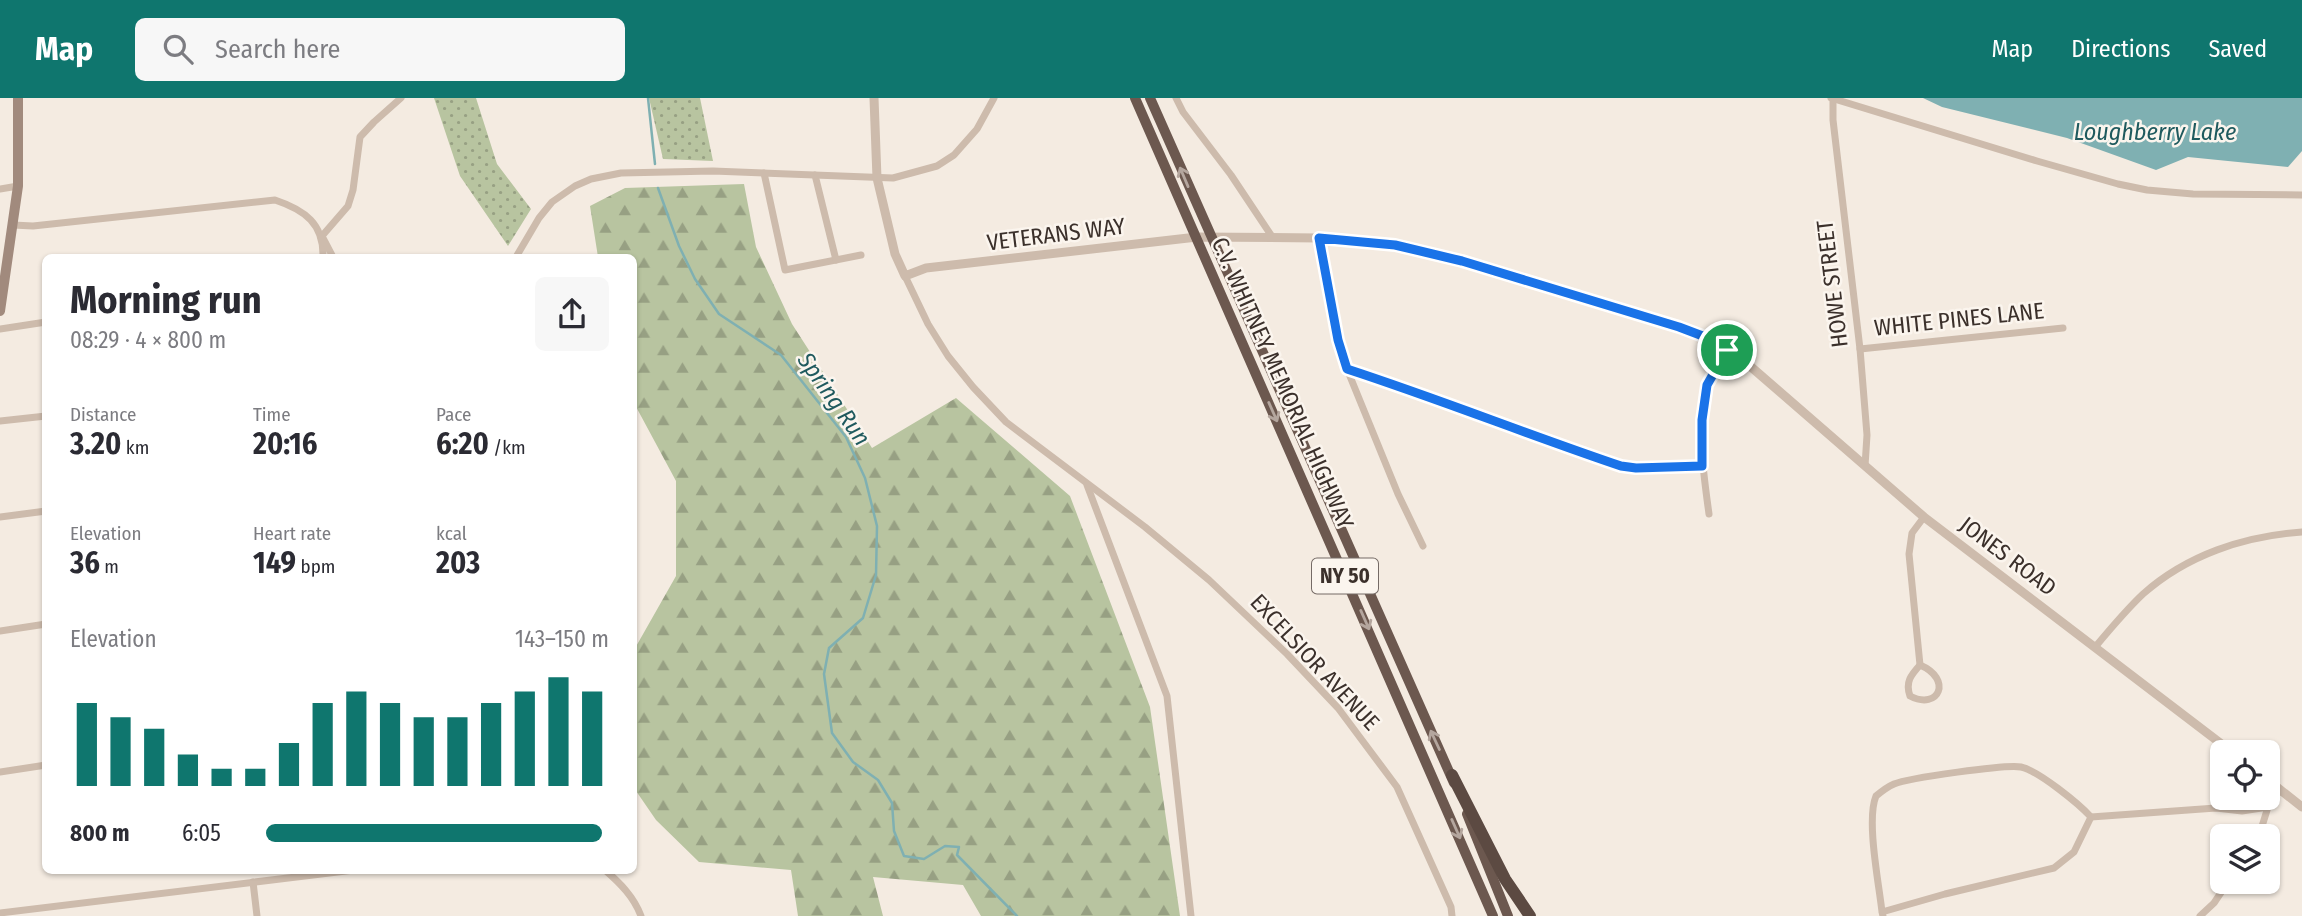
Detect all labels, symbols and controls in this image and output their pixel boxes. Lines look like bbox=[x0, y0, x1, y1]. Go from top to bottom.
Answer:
search box bbox=[135, 18, 625, 81]
text: Map bbox=[35, 29, 93, 69]
icon: search bbox=[159, 30, 197, 68]
text: Search here bbox=[215, 34, 340, 65]
text: Map bbox=[1992, 35, 2033, 63]
text: Directions bbox=[2071, 35, 2170, 63]
text: Saved bbox=[2208, 35, 2267, 63]
water label: Loughberry Lake bbox=[2074, 118, 2236, 146]
one-way arrow bbox=[1177, 167, 1190, 188]
street label: VETERANS WAY bbox=[985, 212, 1127, 256]
street label: HOWE STREET bbox=[1810, 218, 1854, 349]
street label: C.V. WHITNEY MEMORIAL HIGHWAY bbox=[1206, 233, 1360, 534]
text: Morning run bbox=[70, 277, 262, 323]
button: share bbox=[535, 277, 609, 351]
street label: WHITE PINES LANE bbox=[1873, 296, 2045, 342]
pin bbox=[1697, 320, 1757, 380]
text: 08:29 · 4 × 800 m bbox=[70, 326, 226, 354]
icon: arrive bbox=[1708, 331, 1746, 369]
water label: Spring Run bbox=[791, 346, 876, 451]
one-way arrow bbox=[1267, 401, 1280, 422]
text: Distance bbox=[70, 403, 137, 426]
text: Time bbox=[253, 403, 291, 426]
text: Pace bbox=[436, 403, 471, 426]
text: 3.20 bbox=[70, 426, 121, 462]
text: 20:16 bbox=[253, 426, 318, 462]
text: 6:20 bbox=[436, 426, 489, 462]
text: km bbox=[121, 436, 149, 459]
text: /km bbox=[489, 436, 526, 459]
street label: JONES ROAD bbox=[1954, 510, 2062, 602]
text: Elevation bbox=[70, 522, 142, 545]
text: Heart rate bbox=[253, 522, 331, 545]
text: kcal bbox=[436, 522, 467, 545]
text: 36 bbox=[70, 545, 100, 581]
text: 149 bbox=[253, 545, 296, 581]
text: 203 bbox=[436, 545, 480, 581]
text: m bbox=[100, 555, 119, 578]
text: bpm bbox=[296, 555, 335, 578]
road number: NY 50 bbox=[1312, 559, 1378, 594]
street label: EXCELSIOR AVENUE bbox=[1245, 588, 1385, 736]
one-way arrow bbox=[1359, 609, 1372, 630]
text: Elevation bbox=[70, 625, 157, 653]
text: 143–150 m bbox=[515, 625, 609, 653]
one-way arrow bbox=[1428, 729, 1441, 751]
map controls bbox=[2210, 740, 2280, 894]
button: locate bbox=[2210, 740, 2280, 810]
one-way arrow bbox=[1450, 817, 1463, 839]
text: 800 m bbox=[70, 819, 130, 847]
text: 6:05 bbox=[182, 819, 221, 847]
button: layers bbox=[2210, 824, 2280, 894]

